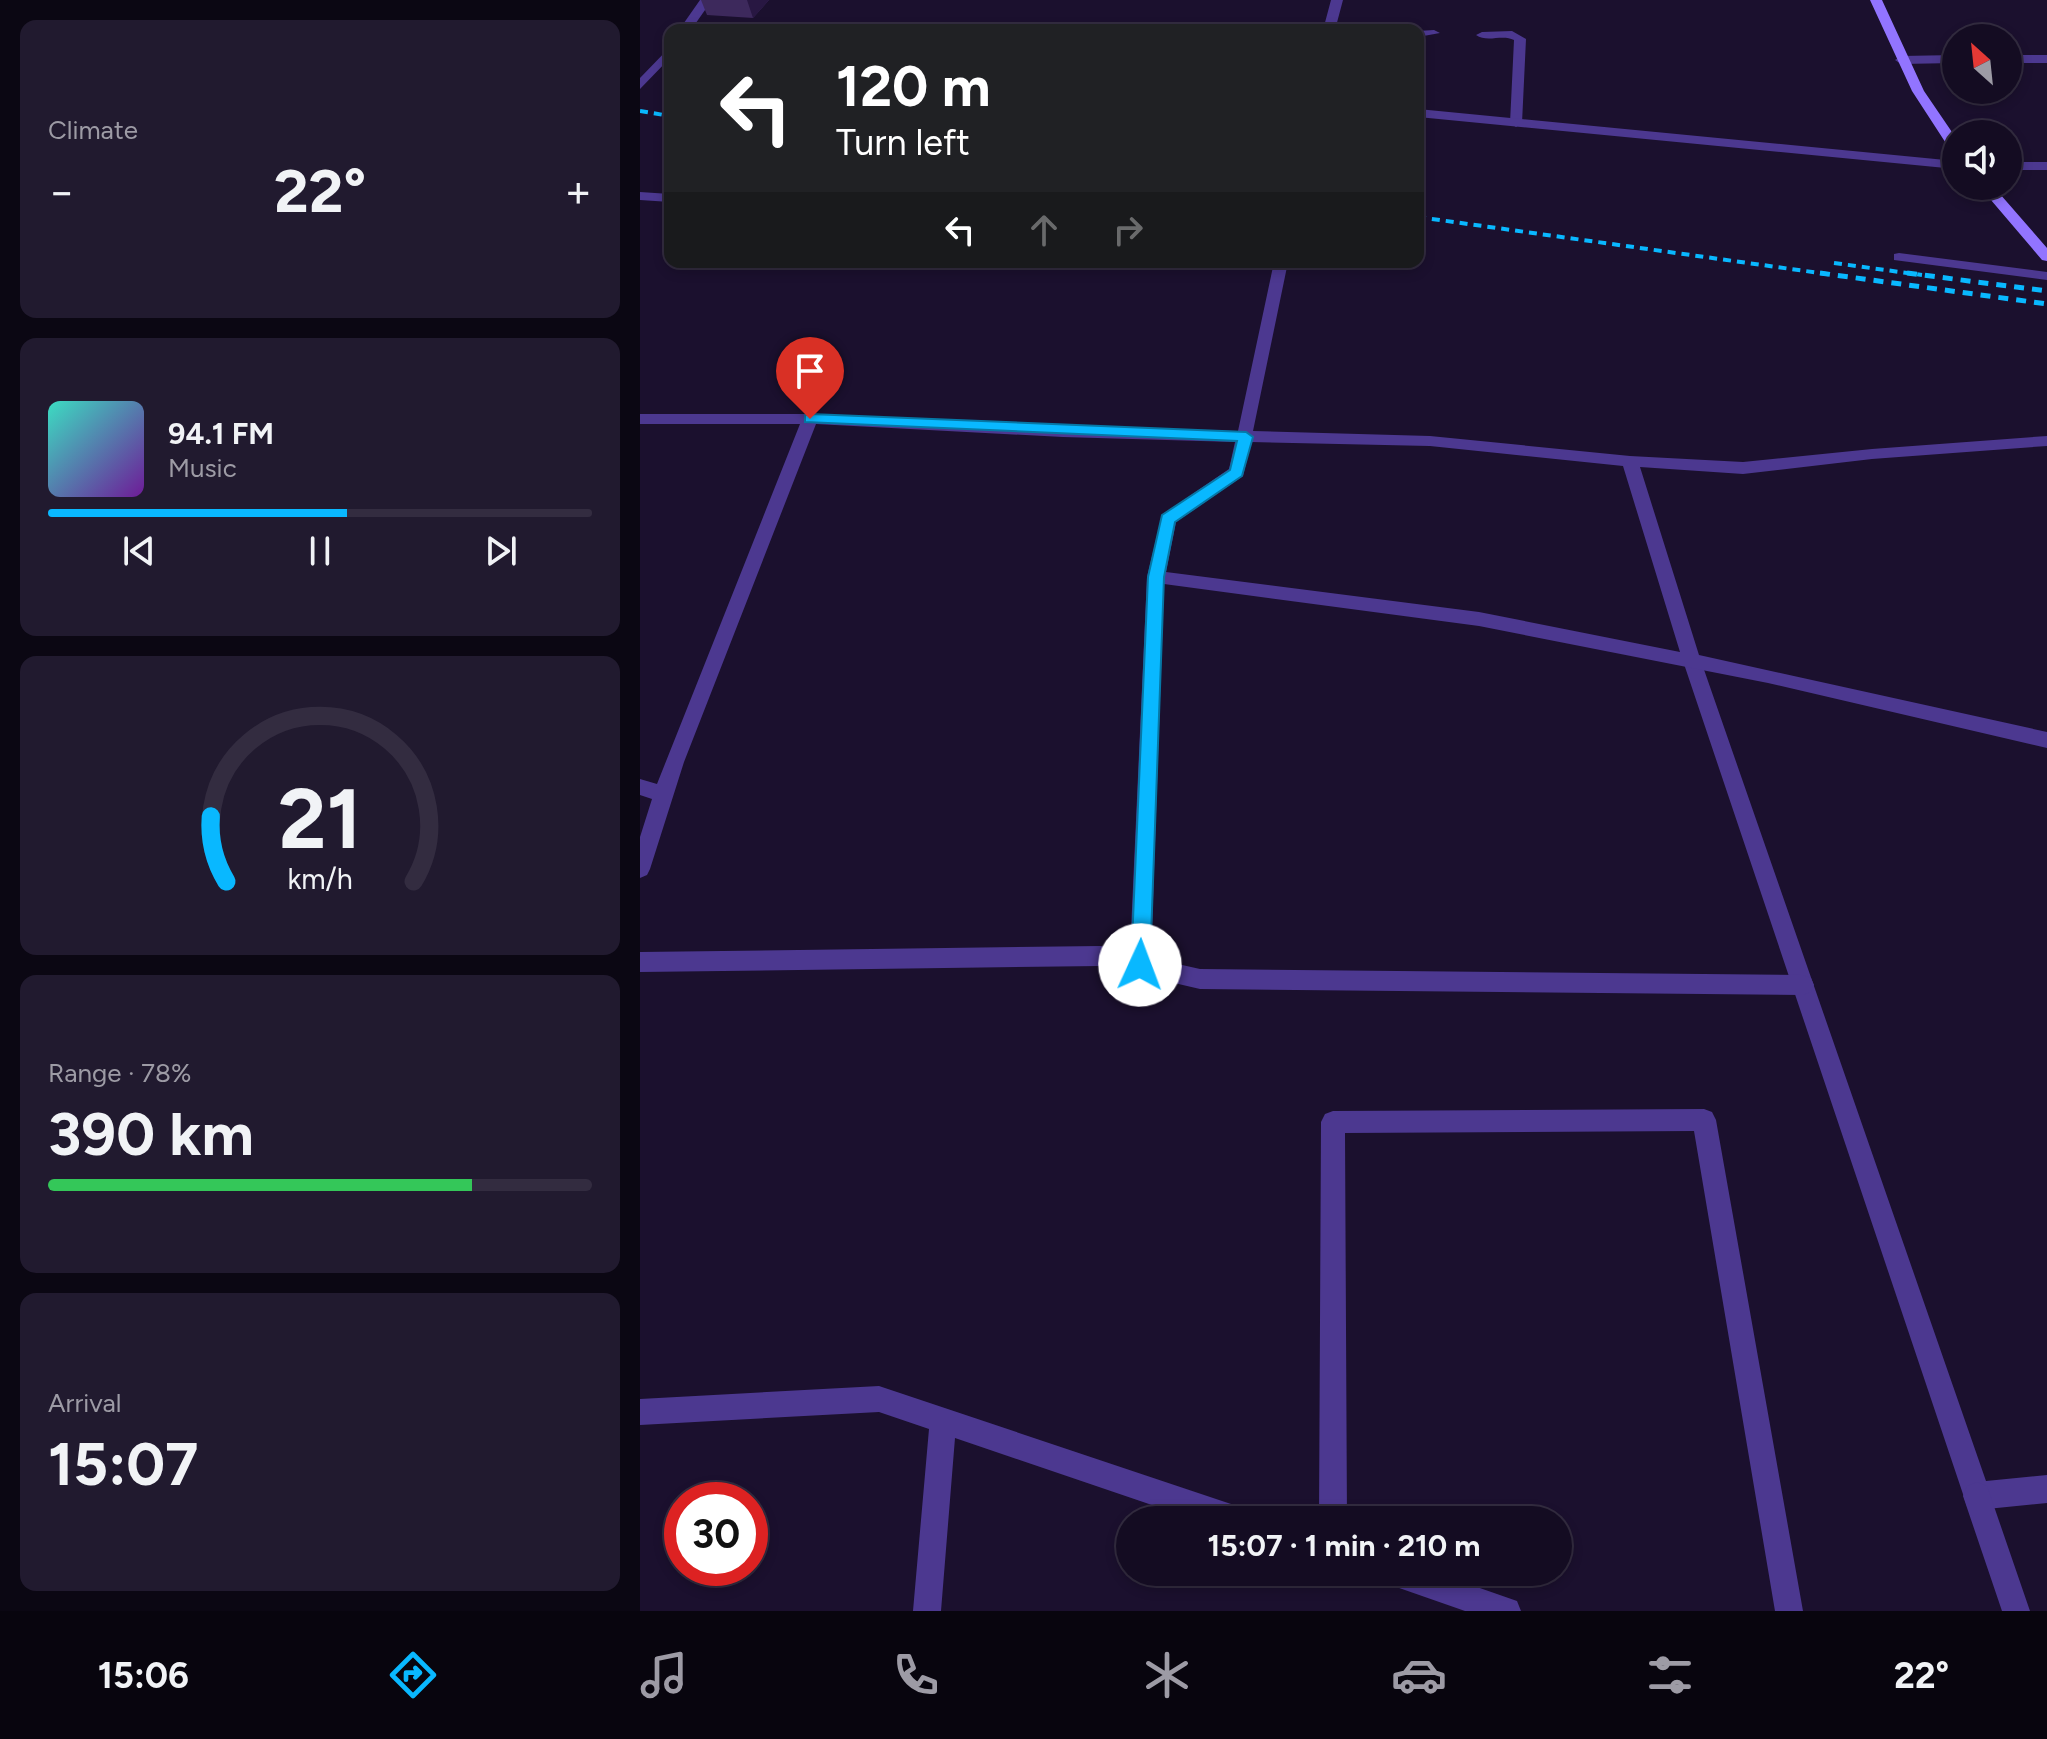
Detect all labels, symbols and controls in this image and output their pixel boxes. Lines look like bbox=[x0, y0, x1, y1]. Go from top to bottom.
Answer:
north arrow bbox=[1942, 24, 2022, 104]
map controls bbox=[1942, 24, 2022, 200]
text: 120 m bbox=[836, 53, 991, 120]
icon: left bbox=[704, 56, 808, 160]
text: Climate bbox=[48, 114, 138, 146]
button: sound bbox=[1942, 120, 2022, 200]
text: Turn left bbox=[836, 121, 970, 164]
text: 22° bbox=[274, 155, 366, 227]
text: − bbox=[48, 165, 75, 218]
text: + bbox=[565, 165, 592, 218]
icon: left bbox=[938, 208, 982, 252]
icon: ahead bbox=[1022, 208, 1066, 252]
icon: right bbox=[1106, 208, 1150, 252]
pin bbox=[776, 337, 844, 419]
icon: arrive bbox=[788, 349, 832, 393]
text: 94.1 FM bbox=[168, 415, 274, 452]
text: Music bbox=[168, 452, 237, 484]
icon: previous bbox=[117, 529, 161, 573]
icon: pause bbox=[298, 529, 342, 573]
icon: next bbox=[479, 529, 523, 573]
text: 21 bbox=[278, 768, 362, 868]
text: km/h bbox=[287, 862, 353, 896]
position arrow bbox=[1098, 923, 1182, 1007]
text: Range · 78% bbox=[48, 1057, 191, 1089]
text: 390 km bbox=[48, 1098, 254, 1170]
text: Arrival bbox=[48, 1387, 121, 1419]
text: 15:07 bbox=[48, 1428, 198, 1500]
speed limit sign: 30 bbox=[664, 1482, 768, 1586]
text: 15:07 · 1 min · 210 m bbox=[1207, 1527, 1481, 1564]
icon: directions bbox=[385, 1647, 441, 1703]
icon: music bbox=[636, 1647, 692, 1703]
icon: phone bbox=[888, 1647, 944, 1703]
icon: climate bbox=[1139, 1647, 1195, 1703]
icon: car bbox=[1391, 1647, 1447, 1703]
icon: filters bbox=[1642, 1647, 1698, 1703]
text: 15:06 bbox=[98, 1654, 189, 1697]
text: 22° bbox=[1894, 1654, 1949, 1697]

